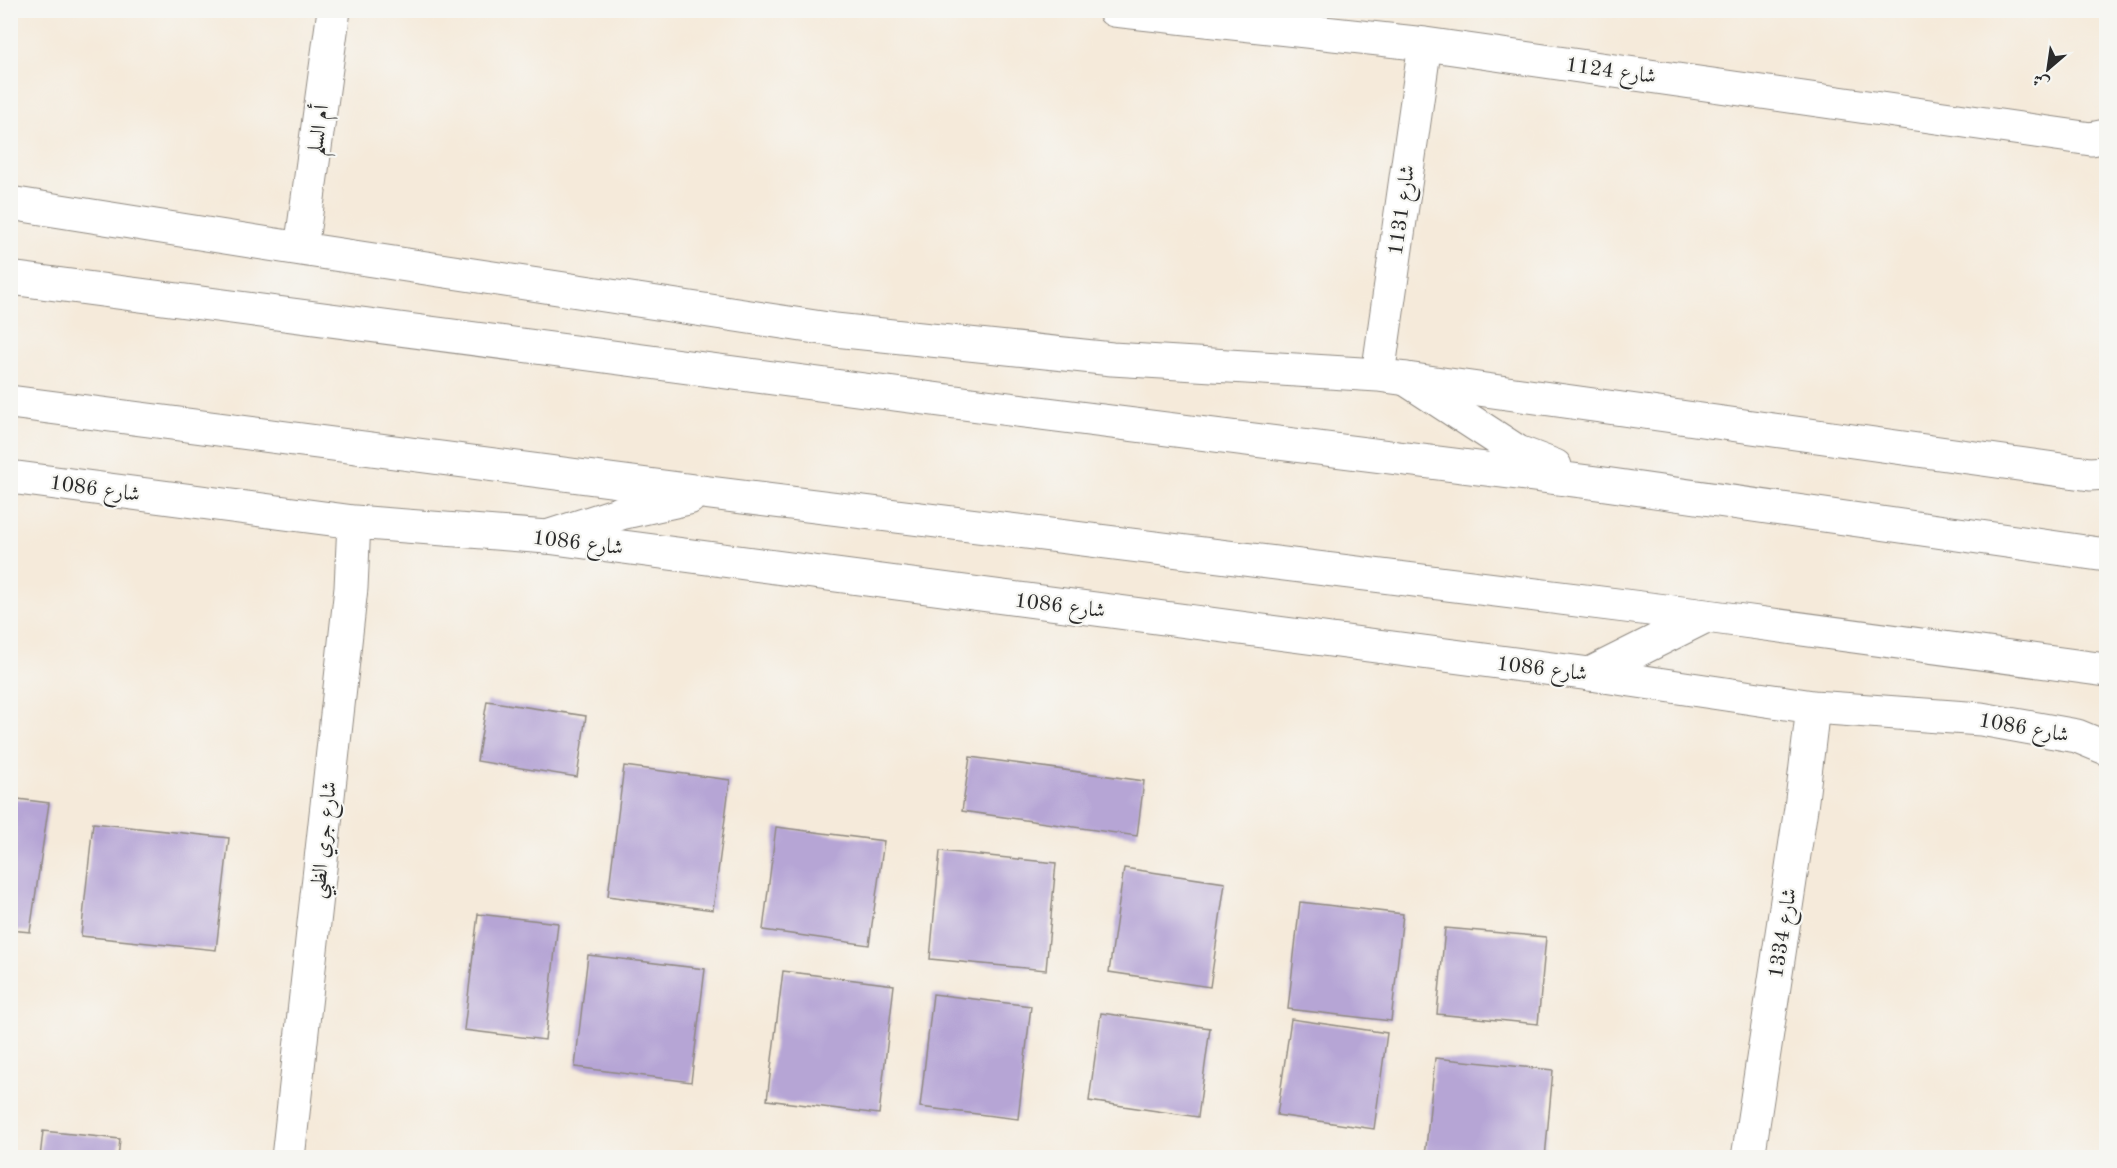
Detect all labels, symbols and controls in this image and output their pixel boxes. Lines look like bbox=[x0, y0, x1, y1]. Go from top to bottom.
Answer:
north arrow bbox=[2018, 39, 2078, 99]
street label: شارع 1124 bbox=[1563, 55, 1657, 94]
text: ش bbox=[2031, 70, 2053, 91]
street label: أم السلم bbox=[300, 103, 342, 158]
street label: شارع 1131 bbox=[1386, 164, 1425, 258]
street label: شارع 1086 bbox=[47, 473, 141, 512]
street label: شارع 1086 bbox=[531, 528, 624, 565]
street label: شارع 1086 bbox=[1013, 591, 1106, 628]
street label: شارع 1086 bbox=[1495, 654, 1588, 691]
street label: شارع 1086 bbox=[1976, 710, 2070, 753]
street label: شارع جري الظبي bbox=[308, 780, 349, 901]
street label: شارع 1334 bbox=[1766, 887, 1807, 981]

